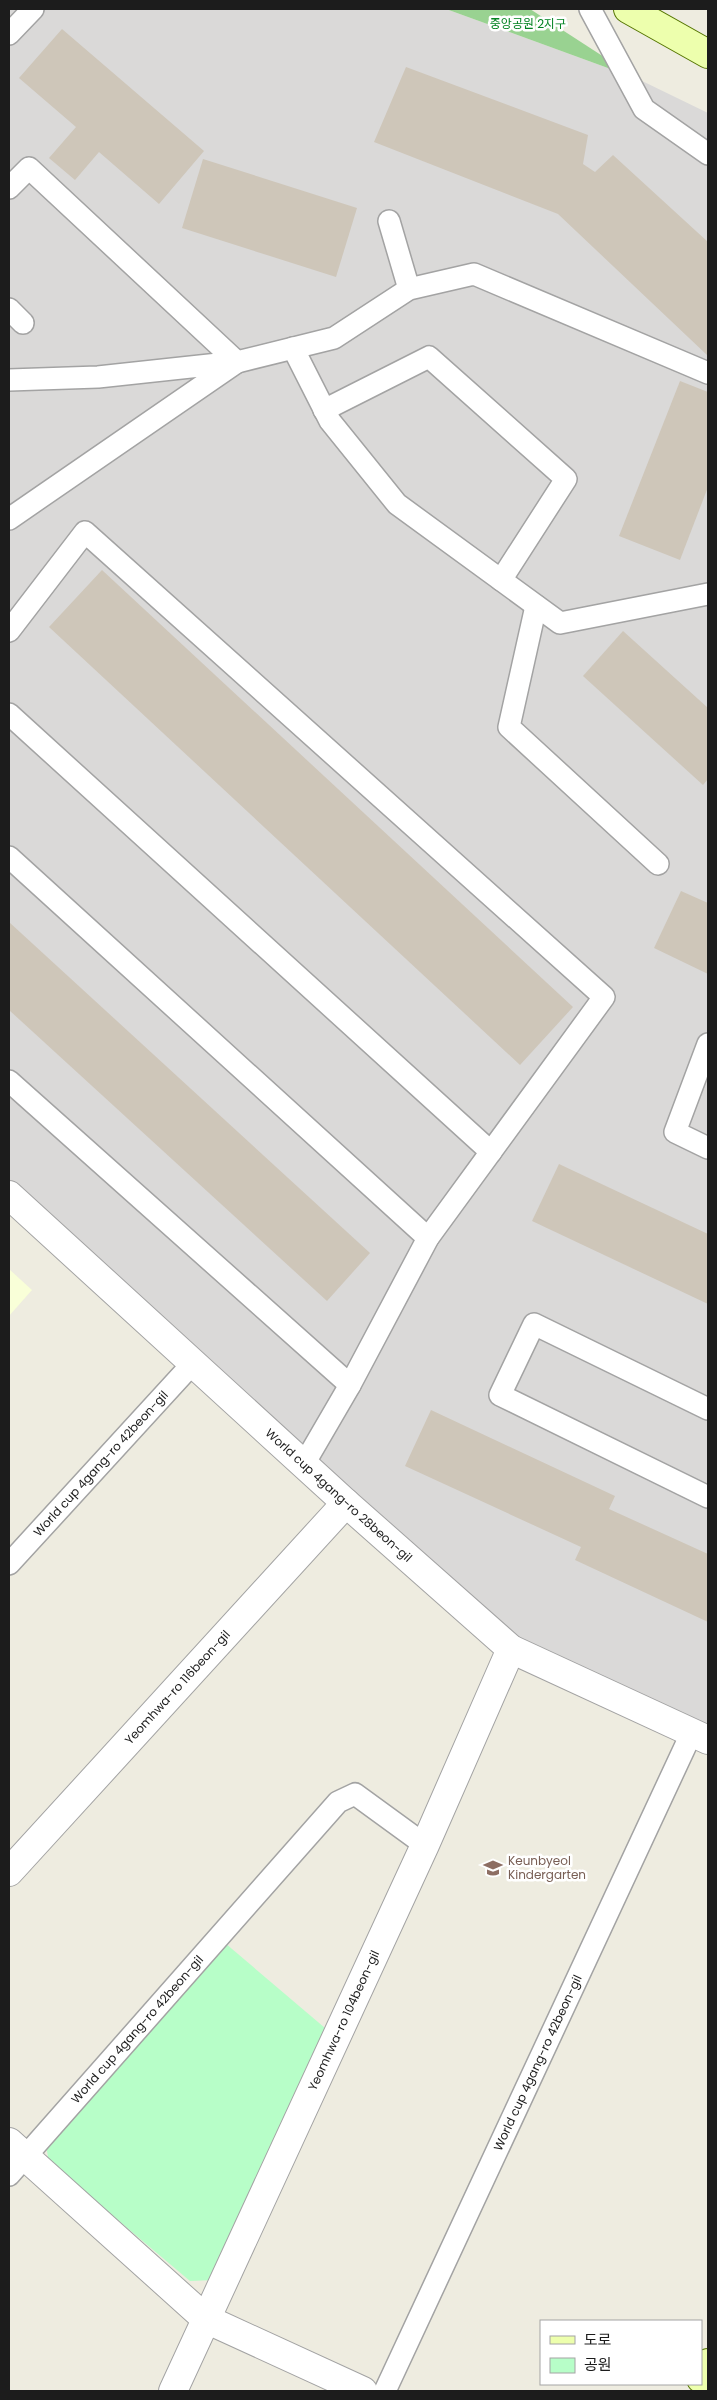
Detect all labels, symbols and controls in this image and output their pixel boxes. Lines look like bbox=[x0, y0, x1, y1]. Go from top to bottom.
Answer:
park label: 중앙공원 2지구 bbox=[490, 15, 566, 32]
street label: World cup 4gang-ro 42beon-gil bbox=[29, 1387, 172, 1540]
street label: World cup 4gang-ro 28beon-gil bbox=[262, 1424, 416, 1566]
street label: Yeomhwa-ro 116beon-gil bbox=[121, 1626, 234, 1748]
place label: Keunbyeol Kindergarten bbox=[508, 1852, 586, 1883]
school or university icon: Keunbyeol Kindergarten bbox=[482, 1857, 504, 1879]
street label: Yeomhwa-ro 104beon-gil bbox=[304, 1947, 383, 2093]
street label: World cup 4gang-ro 42beon-gil bbox=[67, 1951, 207, 2107]
street label: World cup 4gang-ro 42beon-gil bbox=[489, 1972, 586, 2153]
legend bbox=[540, 2320, 702, 2385]
text: 도로 bbox=[584, 2329, 612, 2350]
text: 공원 bbox=[584, 2354, 612, 2375]

